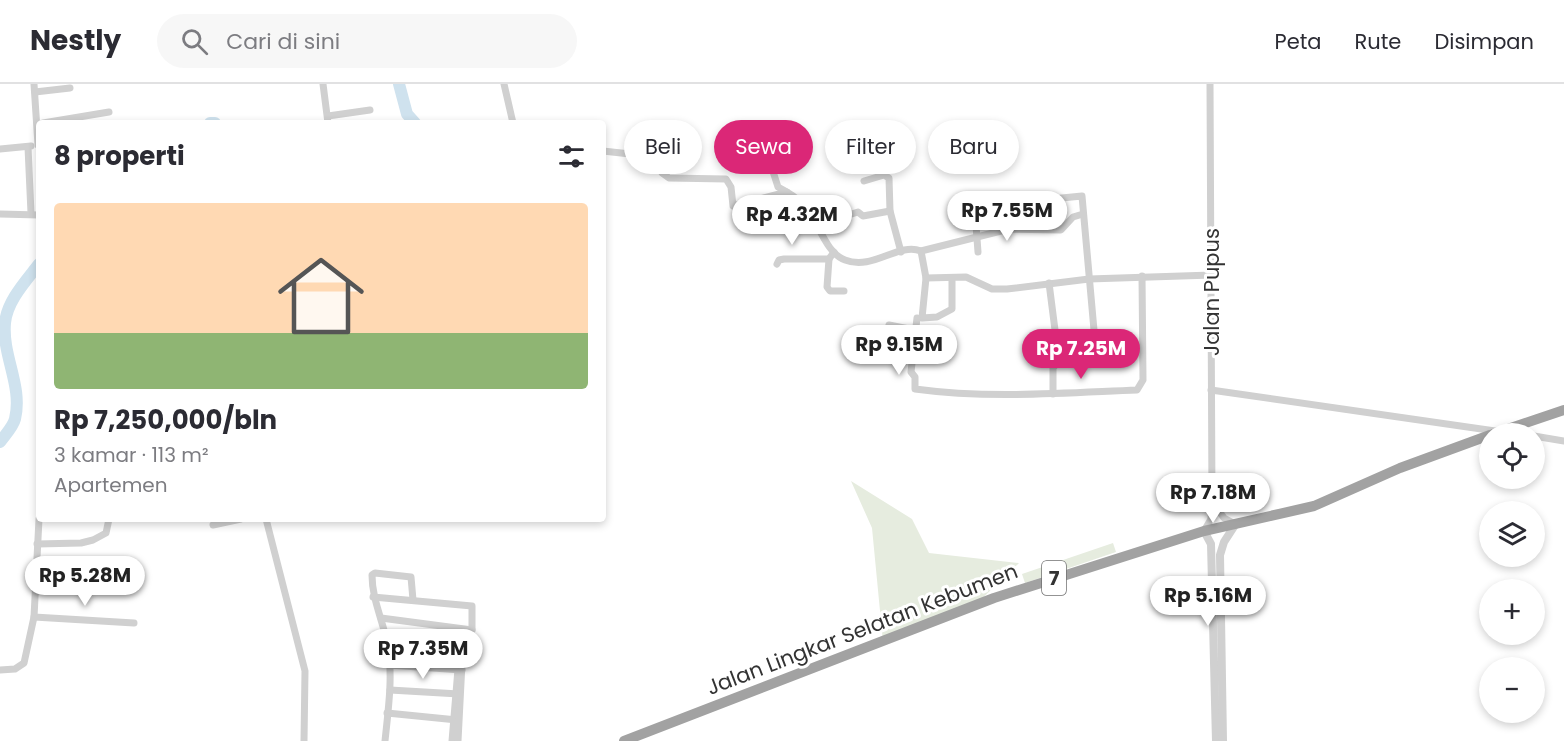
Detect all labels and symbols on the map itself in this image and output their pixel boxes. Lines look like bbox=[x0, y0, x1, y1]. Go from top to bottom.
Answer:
pin: Rp 7.55M bbox=[945, 191, 1069, 242]
pin: Rp 4.32M bbox=[730, 195, 854, 246]
street label: Jalan Pupus bbox=[1197, 228, 1226, 356]
pin: Rp 9.15M bbox=[837, 325, 961, 376]
pin: Rp 7.25M bbox=[1019, 329, 1143, 380]
pin: Rp 7.18M bbox=[1151, 473, 1275, 524]
pin: Rp 5.28M bbox=[23, 556, 147, 607]
street label: Jalan Lingkar Selatan Kebumen bbox=[702, 556, 1022, 702]
road number: 7 bbox=[1042, 561, 1066, 595]
pin: Rp 5.16M bbox=[1146, 576, 1270, 627]
pin: Rp 7.35M bbox=[361, 629, 485, 680]

